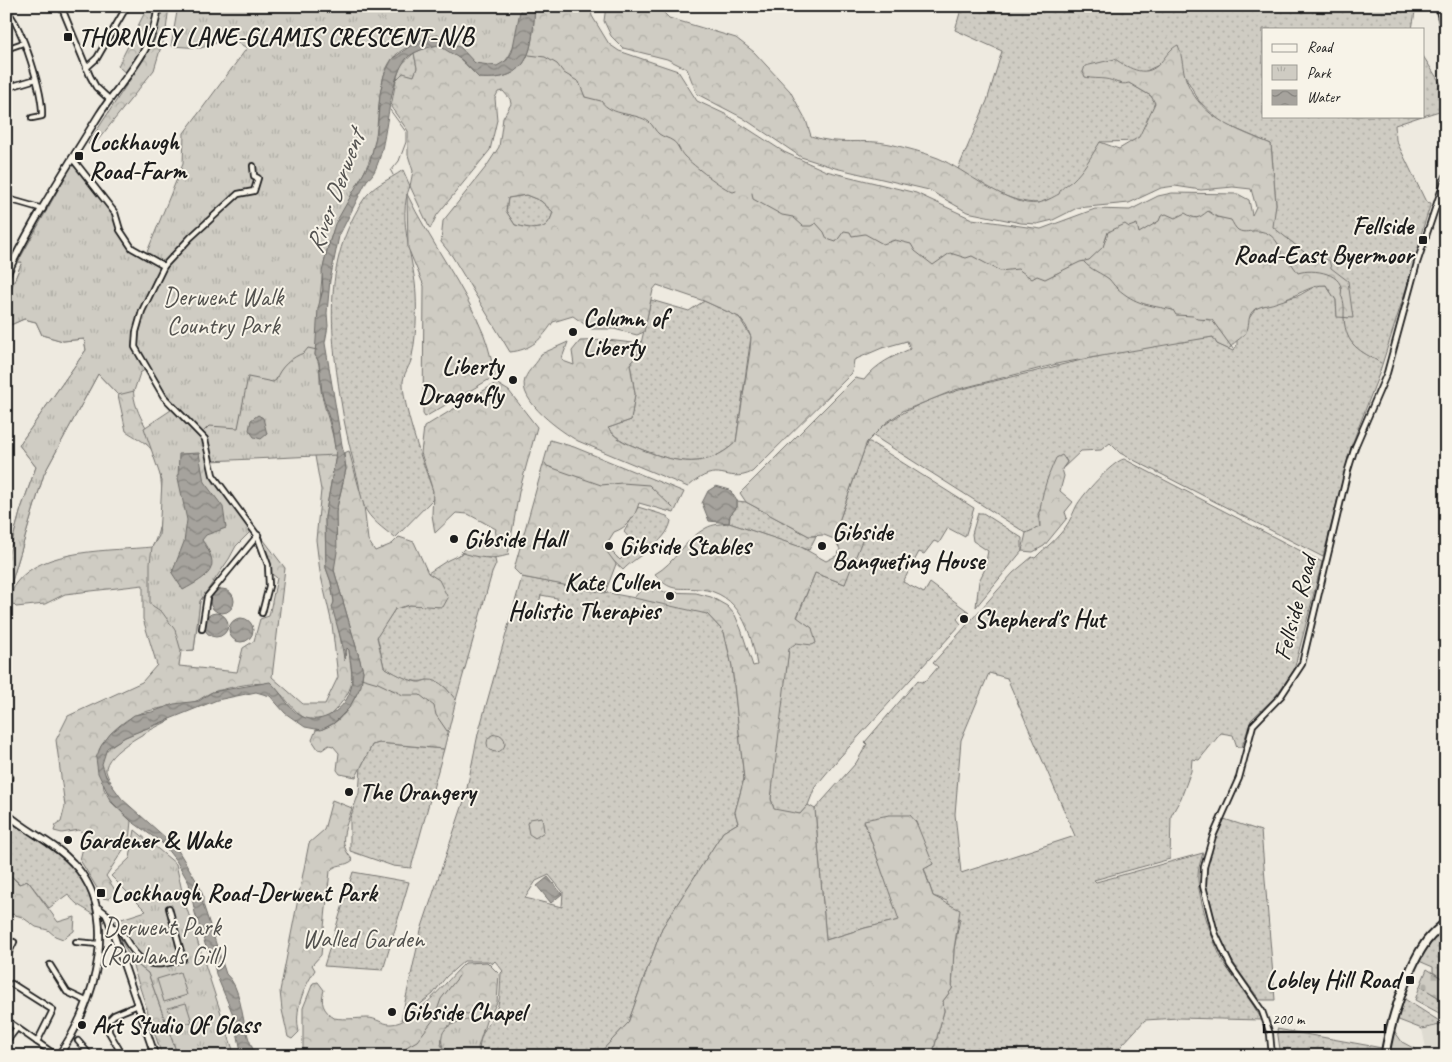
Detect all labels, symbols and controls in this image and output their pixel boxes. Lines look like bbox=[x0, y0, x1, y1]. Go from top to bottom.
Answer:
place label: THORNLEY LANE-GLAMIS CRESCENT-N/B bbox=[78, 21, 475, 53]
legend bbox=[1262, 28, 1424, 118]
marker: THORNLEY LANE-GLAMIS CRESCENT-N/B bbox=[62, 31, 74, 43]
text: Road bbox=[1307, 38, 1334, 57]
text: Park bbox=[1307, 64, 1332, 83]
text: Water bbox=[1307, 88, 1341, 107]
water label: River Derwent bbox=[298, 121, 374, 257]
place label: Lockhaugh Road-Farm bbox=[89, 126, 188, 187]
marker: Lockhaugh Road-Farm bbox=[73, 150, 85, 162]
place label: Fellside Road-East Byermoor bbox=[1233, 210, 1416, 271]
marker: Fellside Road-East Byermoor bbox=[1417, 234, 1429, 246]
park label: Derwent Walk Country Park bbox=[163, 281, 285, 342]
place label: Column of Liberty bbox=[583, 302, 673, 363]
marker: Column of Liberty bbox=[567, 326, 579, 338]
place label: Liberty Dragonfly bbox=[418, 350, 505, 411]
marker: Liberty Dragonfly bbox=[507, 374, 519, 386]
place label: Gibside Banqueting House bbox=[832, 516, 987, 577]
place label: Gibside Hall bbox=[464, 523, 570, 555]
place label: Gibside Stables bbox=[619, 530, 753, 562]
marker: Gibside Hall bbox=[448, 533, 460, 545]
marker: Gibside Stables bbox=[603, 540, 615, 552]
marker: Gibside Banqueting House bbox=[816, 540, 828, 552]
street label: Fellside Road bbox=[1266, 548, 1325, 664]
place label: Kate Cullen Holistic Therapies bbox=[508, 566, 662, 627]
marker: Kate Cullen Holistic Therapies bbox=[664, 590, 676, 602]
place label: Shepherd's Hut bbox=[974, 603, 1108, 635]
marker: Shepherd's Hut bbox=[958, 613, 970, 625]
place label: The Orangery bbox=[359, 776, 478, 808]
marker: The Orangery bbox=[343, 786, 355, 798]
place label: Gardener & Wake bbox=[78, 824, 232, 856]
marker: Gardener & Wake bbox=[62, 834, 74, 846]
place label: Lockhaugh Road-Derwent Park bbox=[111, 877, 379, 909]
marker: Lockhaugh Road-Derwent Park bbox=[95, 887, 107, 899]
park label: Derwent Park (Rowlands Gill) bbox=[99, 911, 227, 972]
park label: Walled Garden bbox=[302, 923, 426, 955]
place label: Lobley Hill Road bbox=[1266, 964, 1404, 996]
marker: Lobley Hill Road bbox=[1404, 974, 1416, 986]
place label: Gibside Chapel bbox=[402, 996, 530, 1028]
scale bar bbox=[1264, 1002, 1386, 1034]
marker: Gibside Chapel bbox=[386, 1006, 398, 1018]
place label: Art Studio Of Glass bbox=[92, 1009, 262, 1041]
text: 200 m bbox=[1272, 1010, 1306, 1029]
marker: Art Studio Of Glass bbox=[76, 1019, 88, 1031]

